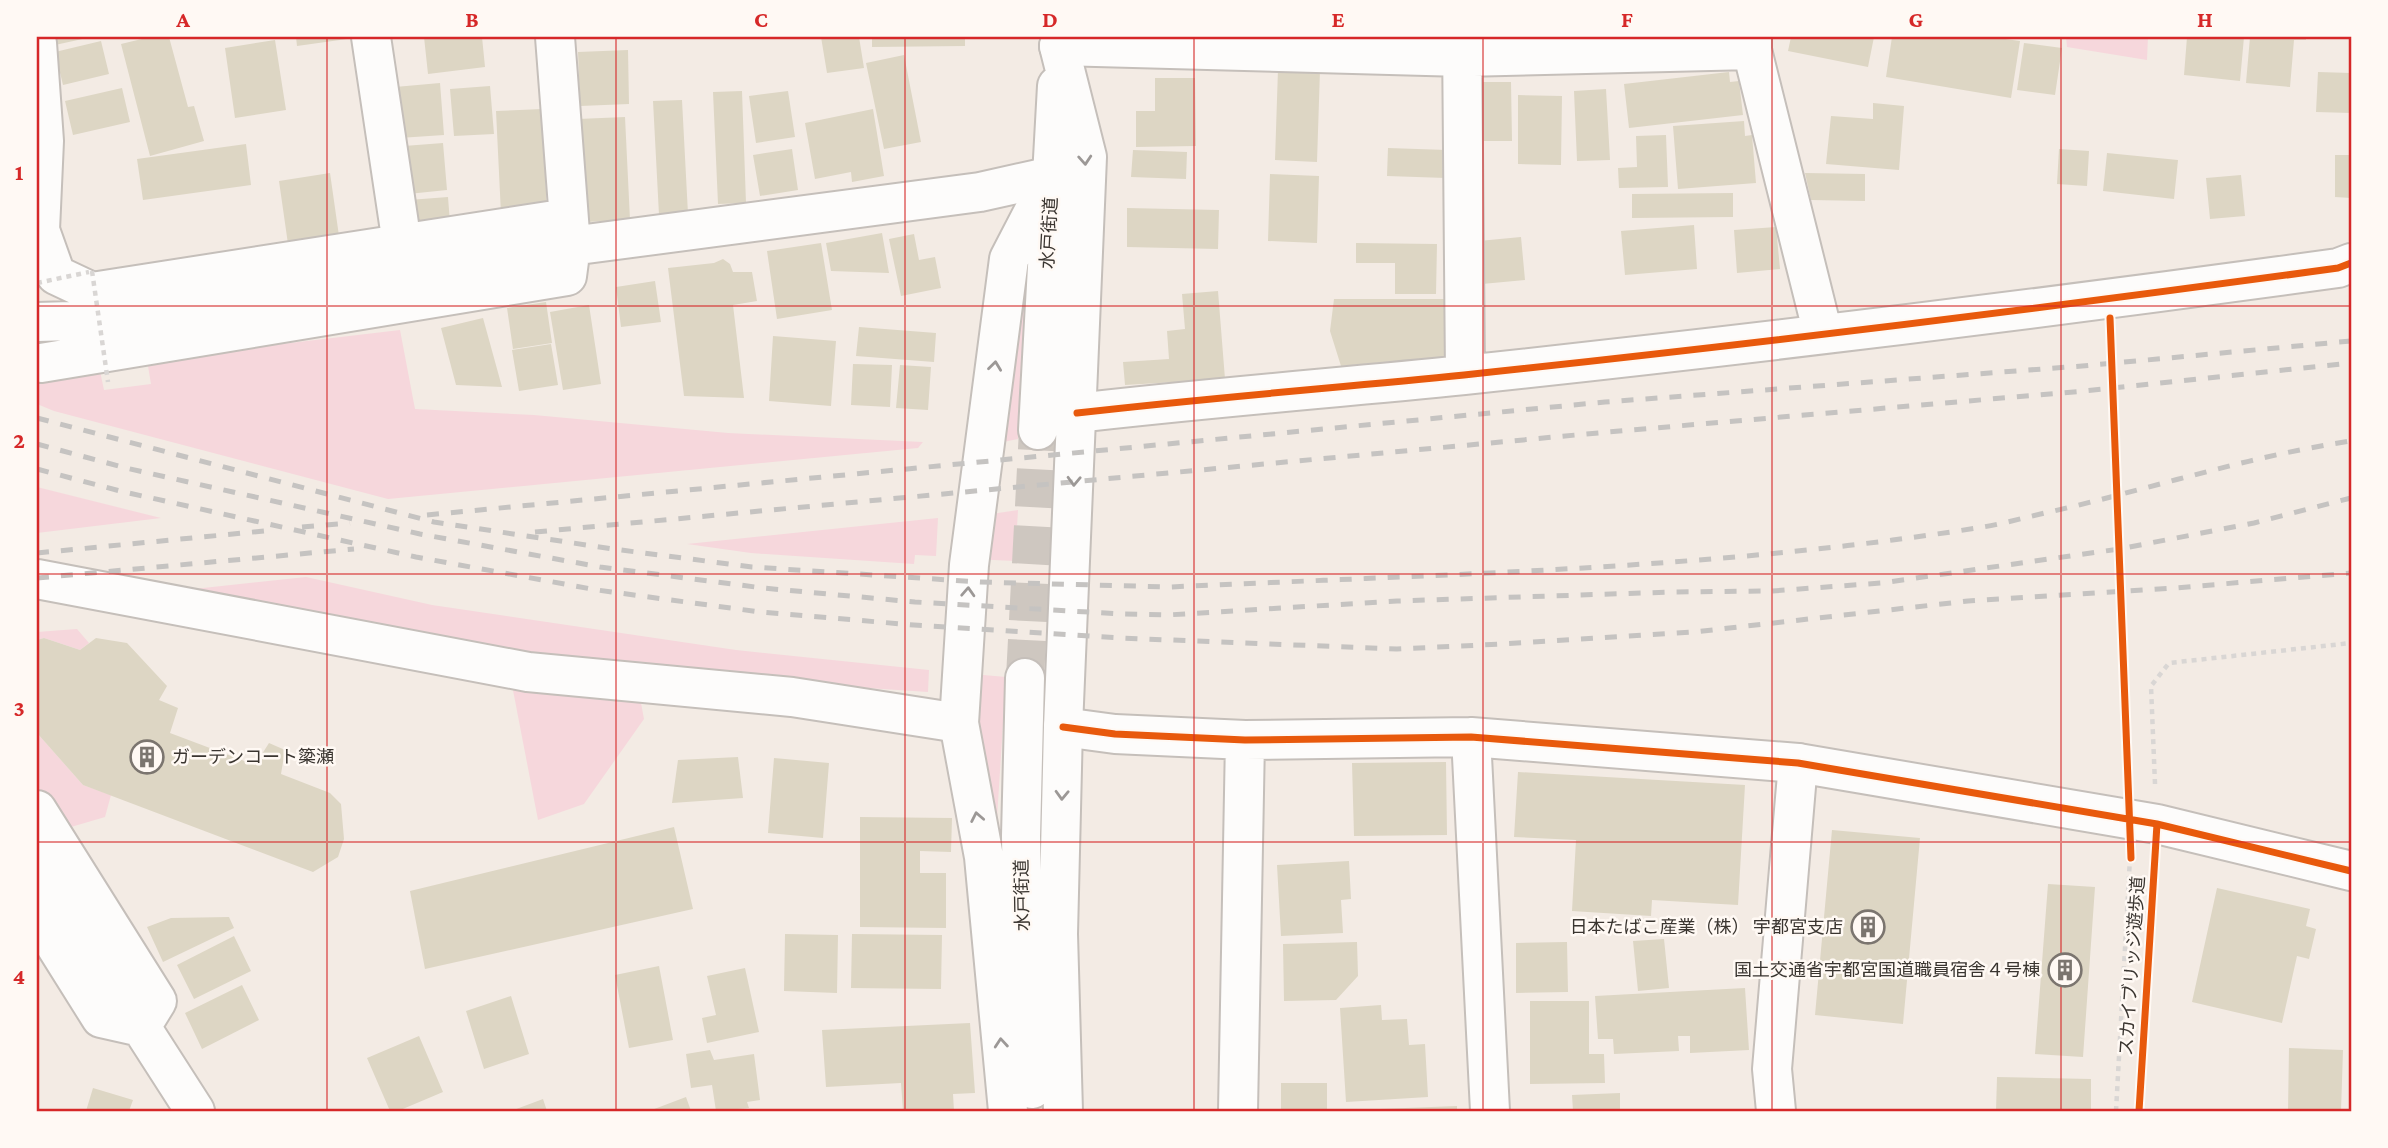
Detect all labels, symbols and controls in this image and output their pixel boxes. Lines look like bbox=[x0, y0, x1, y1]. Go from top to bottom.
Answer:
text: A bbox=[175, 6, 190, 32]
text: B bbox=[465, 6, 479, 32]
text: C bbox=[754, 6, 768, 32]
text: D bbox=[1042, 6, 1058, 32]
text: E bbox=[1331, 6, 1345, 32]
text: F bbox=[1621, 6, 1633, 32]
text: G bbox=[1909, 6, 1924, 32]
text: H bbox=[2197, 6, 2213, 32]
one-way arrow bbox=[1078, 155, 1093, 166]
text: 1 bbox=[15, 159, 24, 185]
street label: 水戸街道 bbox=[1037, 197, 1061, 269]
one-way arrow bbox=[988, 360, 1003, 372]
text: 2 bbox=[13, 427, 25, 453]
one-way arrow bbox=[1066, 476, 1081, 487]
one-way arrow bbox=[960, 586, 975, 597]
text: 3 bbox=[13, 695, 25, 721]
building icon: ガーデンコート簗瀬 bbox=[128, 738, 166, 776]
place label: ガーデンコート簗瀬 bbox=[172, 747, 334, 767]
one-way arrow bbox=[1054, 790, 1069, 801]
one-way arrow bbox=[970, 811, 985, 823]
street label: 水戸街道 bbox=[1011, 859, 1033, 931]
street label: スカイブリッジ遊歩道 bbox=[2116, 876, 2148, 1056]
building icon: 日本たばこ産業（株） 宇都宮支店 bbox=[1849, 908, 1887, 946]
place label: 日本たばこ産業（株） 宇都宮支店 bbox=[1570, 917, 1843, 937]
building icon: 国土交通省宇都宮国道職員宿舎４号棟 bbox=[2046, 951, 2084, 989]
place label: 国土交通省宇都宮国道職員宿舎４号棟 bbox=[1734, 960, 2040, 980]
text: 4 bbox=[13, 963, 25, 989]
one-way arrow bbox=[994, 1037, 1009, 1049]

